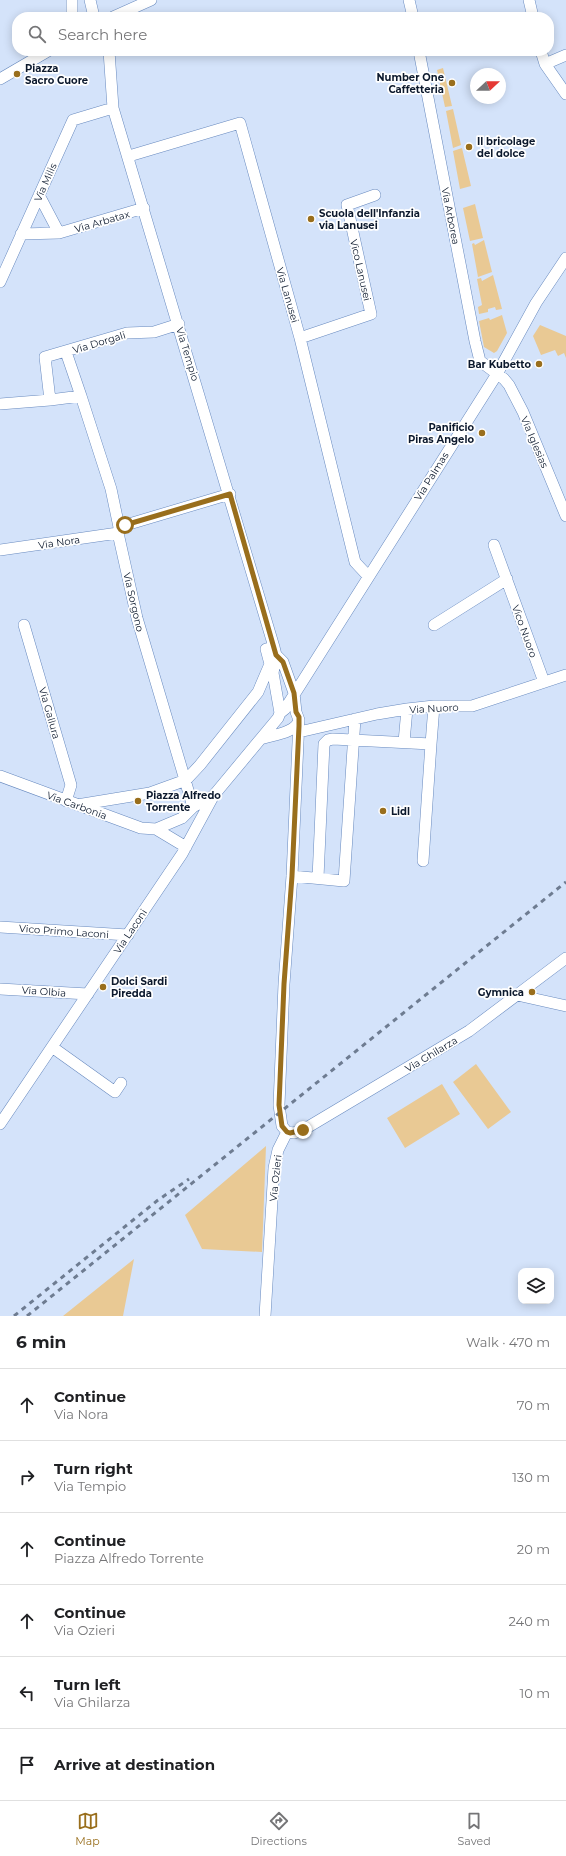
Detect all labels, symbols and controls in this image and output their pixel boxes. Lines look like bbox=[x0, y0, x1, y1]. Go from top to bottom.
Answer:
search box bbox=[12, 12, 554, 56]
icon: search bbox=[26, 23, 48, 45]
text: Search here bbox=[58, 25, 147, 44]
place label: Piazza Sacro Cuore bbox=[25, 62, 88, 87]
north arrow bbox=[470, 68, 506, 104]
marker: Piazza Sacro Cuore bbox=[12, 69, 22, 79]
place label: Number One Caffetteria bbox=[377, 71, 444, 96]
marker: Number One Caffetteria bbox=[447, 78, 457, 88]
place label: Il bricolage del dolce bbox=[477, 135, 535, 160]
marker: Il bricolage del dolce bbox=[464, 142, 474, 152]
street label: Via Milis bbox=[31, 161, 60, 203]
street label: Via Arborea bbox=[439, 186, 462, 246]
street label: Via Arbatax bbox=[73, 207, 132, 236]
place label: Scuola dell'Infanzia via Lanusei bbox=[318, 207, 420, 232]
marker: Scuola dell'Infanzia via Lanusei bbox=[306, 214, 316, 224]
street label: Vico Lanusei bbox=[347, 238, 374, 302]
street label: Via Lanusei bbox=[273, 266, 302, 324]
street label: Via Tempio bbox=[173, 326, 202, 383]
street label: Via Dorgali bbox=[71, 328, 127, 357]
place label: Bar Kubetto bbox=[468, 358, 531, 371]
marker: Bar Kubetto bbox=[534, 359, 544, 369]
street label: Via Iglesias bbox=[518, 414, 551, 470]
place label: Panificio Piras Angelo bbox=[408, 421, 474, 446]
marker: Panificio Piras Angelo bbox=[477, 428, 487, 438]
street label: Via Palmas bbox=[411, 449, 452, 503]
route start bbox=[116, 516, 134, 534]
street label: Via Nora bbox=[37, 533, 81, 552]
street label: Via Sorgono bbox=[120, 571, 147, 633]
street label: Vico Nuoro bbox=[509, 603, 540, 659]
street label: Via Gallura bbox=[36, 686, 63, 741]
street label: Via Nuoro bbox=[409, 701, 459, 716]
street label: Via Carbonia bbox=[45, 789, 109, 822]
place label: Piazza Alfredo Torrente bbox=[146, 789, 221, 814]
marker: Piazza Alfredo Torrente bbox=[133, 796, 143, 806]
place label: Lidl bbox=[391, 805, 410, 818]
marker: Lidl bbox=[378, 806, 388, 816]
street label: Via Laconi bbox=[111, 906, 150, 956]
street label: Vico Primo Laconi bbox=[19, 922, 109, 941]
place label: Dolci Sardi Piredda bbox=[111, 975, 167, 1000]
marker: Dolci Sardi Piredda bbox=[98, 982, 108, 992]
street label: Via Olbia bbox=[21, 983, 67, 1000]
place label: Gymnica bbox=[478, 986, 524, 999]
marker: Gymnica bbox=[527, 987, 537, 997]
street label: Via Ghilarza bbox=[403, 1034, 460, 1075]
route end bbox=[294, 1121, 312, 1139]
street label: Via Ozieri bbox=[267, 1154, 284, 1202]
map controls bbox=[518, 1268, 554, 1304]
button: layers bbox=[518, 1268, 554, 1304]
text: 6 min bbox=[16, 1332, 66, 1352]
text: Walk · 470 m bbox=[466, 1334, 550, 1350]
text: Continue bbox=[54, 1387, 126, 1406]
icon: ahead bbox=[16, 1394, 38, 1416]
text: 70 m bbox=[517, 1397, 550, 1413]
text: Via Nora bbox=[54, 1406, 109, 1422]
text: Turn right bbox=[54, 1459, 133, 1478]
icon: right bbox=[16, 1466, 38, 1488]
text: 130 m bbox=[512, 1469, 550, 1485]
text: Via Tempio bbox=[54, 1478, 126, 1494]
text: Continue bbox=[54, 1531, 126, 1550]
icon: ahead bbox=[16, 1538, 38, 1560]
text: 20 m bbox=[517, 1541, 550, 1557]
text: Piazza Alfredo Torrente bbox=[54, 1550, 204, 1566]
text: Continue bbox=[54, 1603, 126, 1622]
icon: ahead bbox=[16, 1610, 38, 1632]
text: 240 m bbox=[509, 1613, 550, 1629]
text: Via Ozieri bbox=[54, 1622, 115, 1638]
text: Turn left bbox=[54, 1675, 121, 1694]
icon: left bbox=[16, 1682, 38, 1704]
text: 10 m bbox=[520, 1685, 550, 1701]
text: Via Ghilarza bbox=[54, 1694, 130, 1710]
icon: arrive bbox=[16, 1754, 38, 1776]
text: Arrive at destination bbox=[54, 1755, 215, 1774]
tab: Map bbox=[75, 1810, 100, 1848]
tab: Directions bbox=[251, 1810, 307, 1848]
tab: Saved bbox=[458, 1810, 491, 1848]

